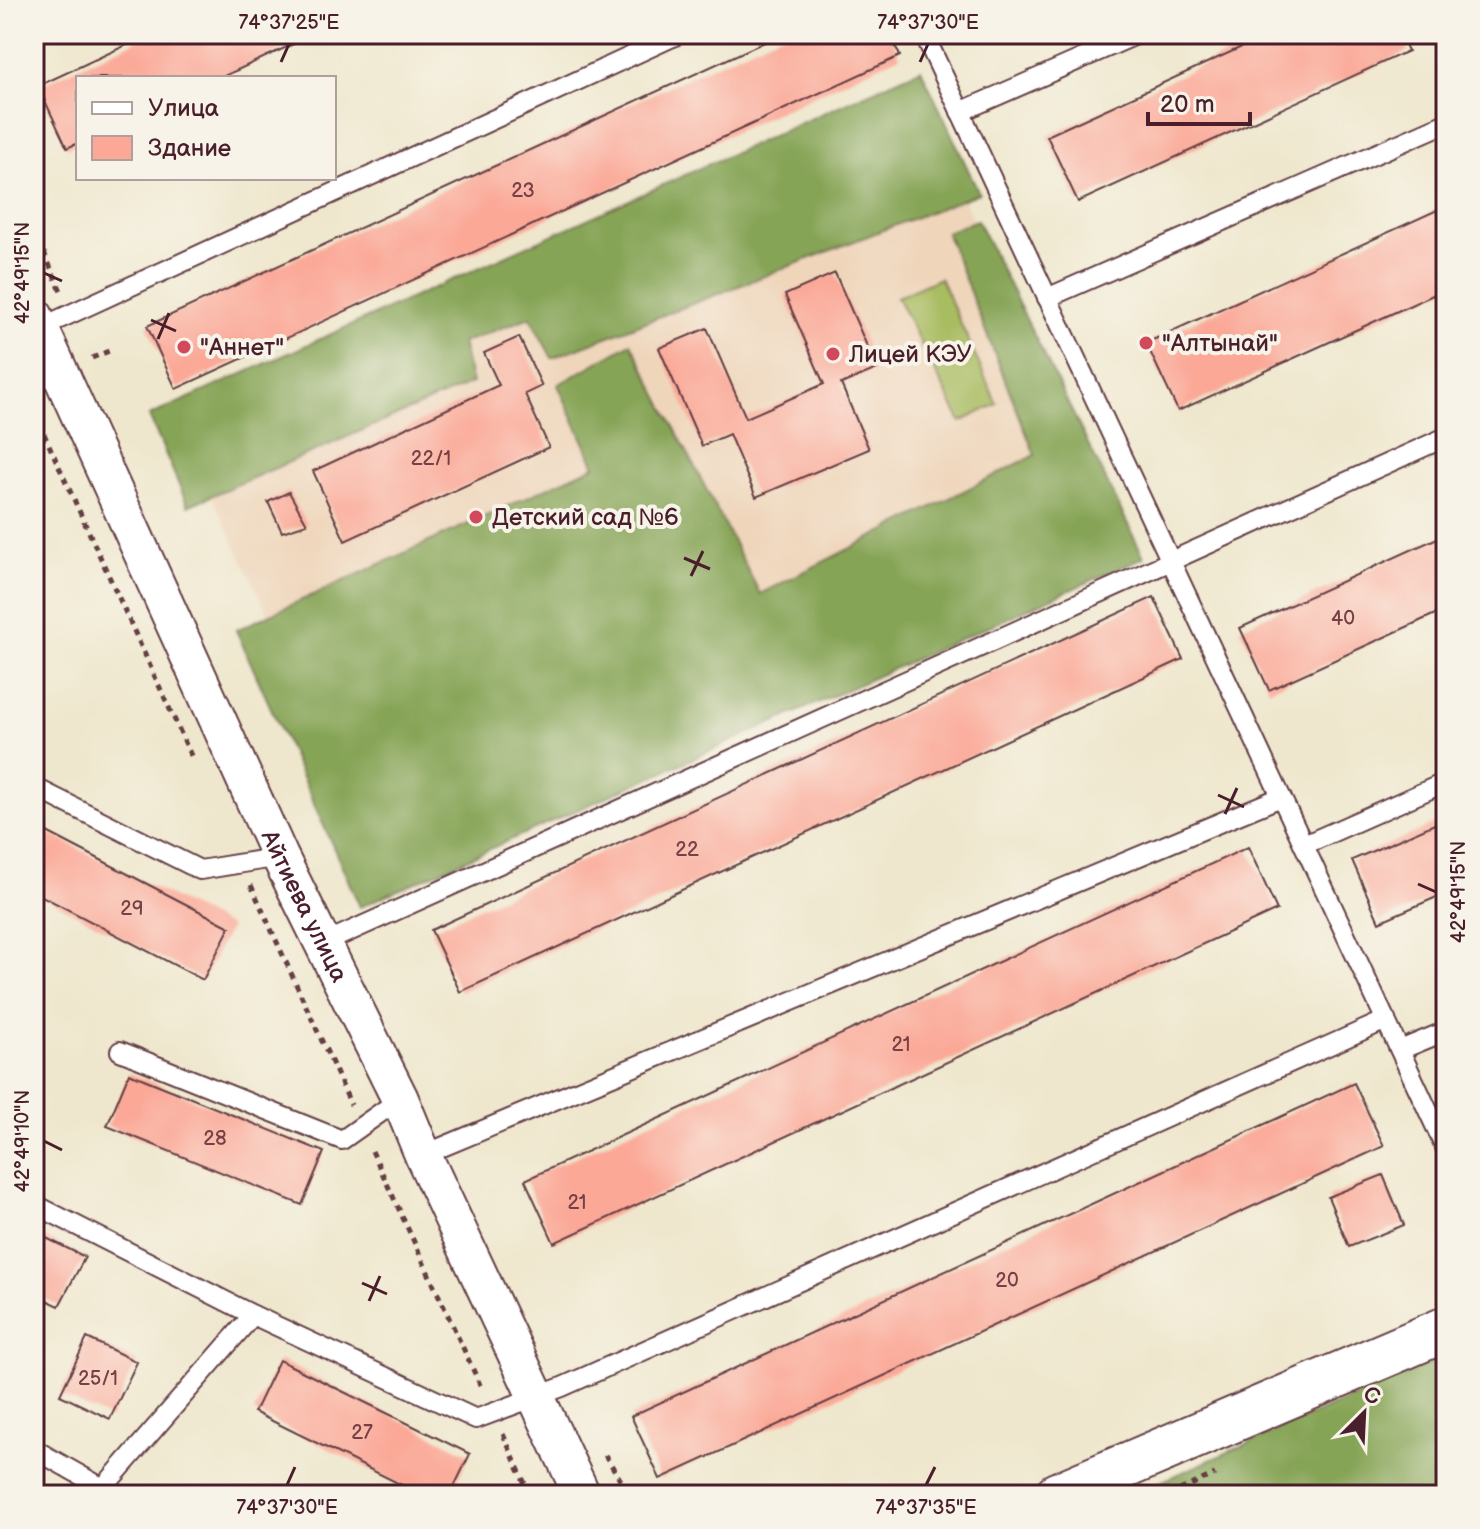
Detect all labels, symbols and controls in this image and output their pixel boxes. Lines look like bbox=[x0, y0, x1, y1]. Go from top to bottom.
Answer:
text: 74°37'25"E bbox=[239, 11, 339, 35]
text: 74°37'30"E bbox=[877, 11, 979, 35]
legend bbox=[76, 76, 336, 180]
scale bar bbox=[1148, 76, 1250, 126]
text: 20 m bbox=[1160, 90, 1215, 119]
text: Улица bbox=[148, 94, 219, 123]
text: Здание bbox=[148, 134, 231, 163]
house number: 23 bbox=[511, 179, 535, 203]
text: 42°49'15"N bbox=[11, 222, 35, 324]
place label: "Алтынай" bbox=[1162, 329, 1278, 358]
place label: "Аннет" bbox=[200, 333, 284, 362]
marker: "Алтынай" bbox=[1137, 334, 1155, 352]
marker: "Аннет" bbox=[175, 338, 193, 356]
place label: Лицей КЭУ bbox=[848, 340, 972, 369]
marker: Лицей КЭУ bbox=[824, 345, 842, 363]
house number: 22/1 bbox=[411, 447, 451, 471]
place label: Детский сад №6 bbox=[492, 503, 679, 532]
marker: Детский сад №6 bbox=[467, 508, 485, 526]
house number: 40 bbox=[1331, 607, 1355, 631]
street label: Айтиева улица bbox=[255, 824, 354, 987]
house number: 22 bbox=[675, 838, 699, 862]
text: 42°49'15"N bbox=[1447, 841, 1471, 943]
house number: 29 bbox=[120, 897, 144, 921]
house number: 21 bbox=[891, 1033, 911, 1057]
text: 42°49'10"N bbox=[11, 1090, 35, 1192]
house number: 28 bbox=[203, 1127, 227, 1151]
house number: 21 bbox=[567, 1191, 587, 1215]
house number: 20 bbox=[995, 1269, 1019, 1293]
house number: 25/1 bbox=[78, 1367, 118, 1391]
north arrow bbox=[1324, 1373, 1404, 1453]
text: С bbox=[1359, 1381, 1384, 1412]
house number: 27 bbox=[351, 1421, 373, 1445]
text: 74°37'30"E bbox=[236, 1496, 338, 1520]
text: 74°37'35"E bbox=[875, 1496, 977, 1520]

